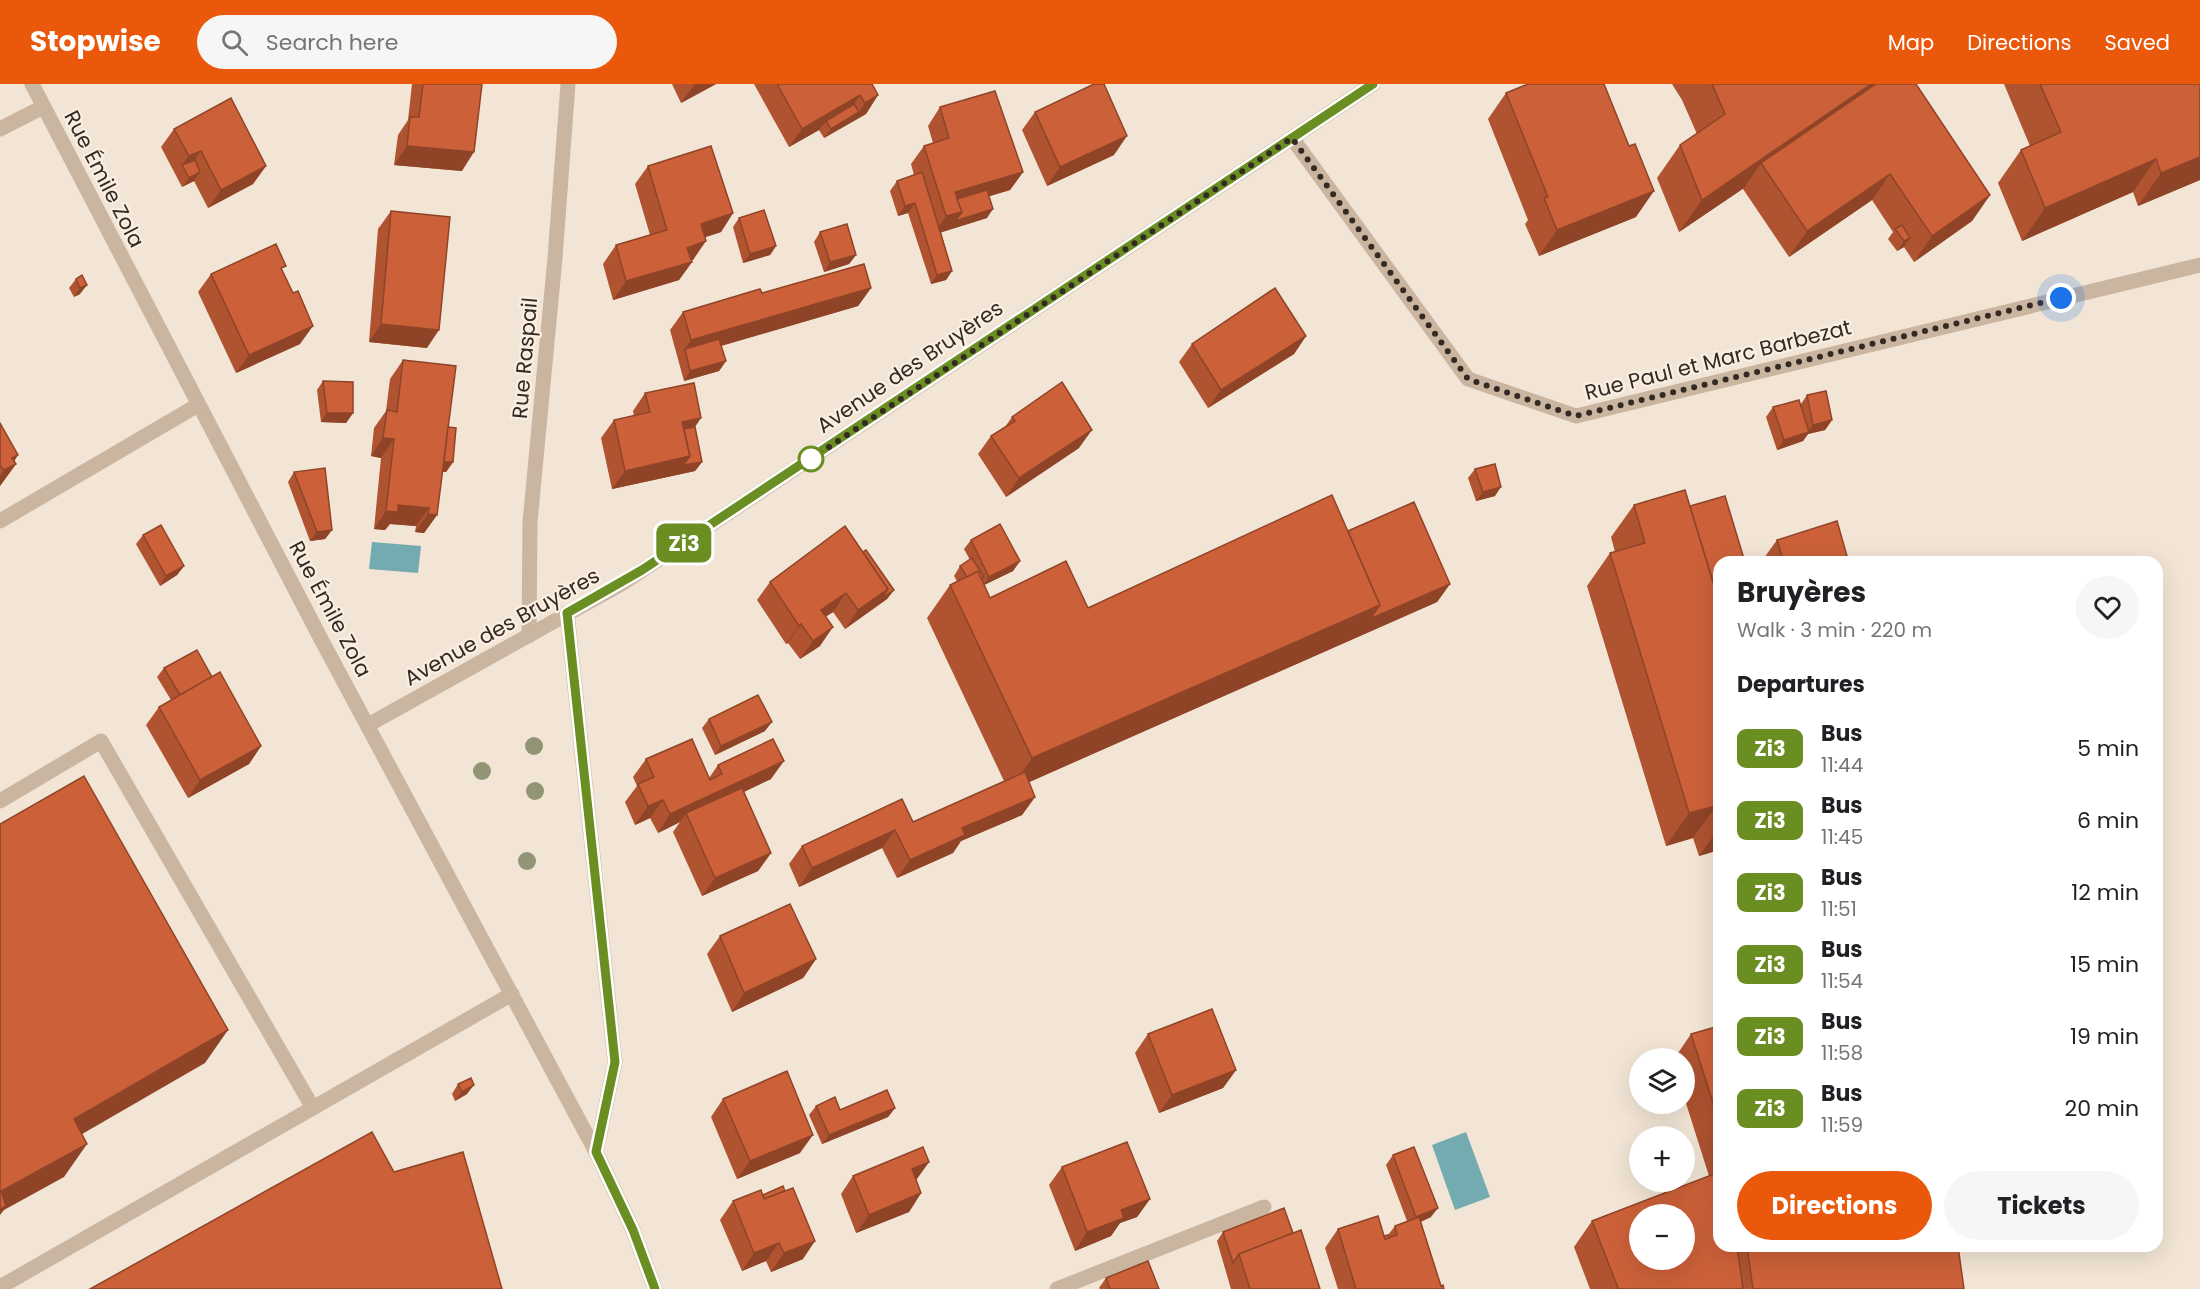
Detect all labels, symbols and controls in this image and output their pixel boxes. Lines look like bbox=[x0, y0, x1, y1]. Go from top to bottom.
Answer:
search box bbox=[197, 15, 617, 69]
text: Stopwise bbox=[30, 22, 161, 61]
icon: search bbox=[218, 26, 251, 59]
text: Search here bbox=[266, 27, 398, 58]
text: Map bbox=[1888, 28, 1934, 57]
text: Directions bbox=[1967, 28, 2071, 57]
text: Saved bbox=[2104, 28, 2170, 57]
street label: Rue Émile Zola bbox=[57, 105, 151, 252]
your location bbox=[2046, 283, 2076, 313]
street label: Avenue des Bruyères bbox=[811, 293, 1009, 440]
street label: Rue Raspail bbox=[505, 296, 544, 420]
street label: Rue Paul et Marc Barbezat bbox=[1582, 312, 1854, 407]
unlabelled marker bbox=[798, 446, 824, 472]
line badge: Zi3 bbox=[650, 524, 718, 562]
text: Zi3 bbox=[668, 529, 700, 558]
street label: Rue Émile Zola bbox=[282, 536, 379, 682]
street label: Avenue des Bruyères bbox=[399, 561, 605, 692]
text: Bruyères bbox=[1737, 573, 1866, 612]
button: heart bbox=[2076, 576, 2139, 639]
text: Walk · 3 min · 220 m bbox=[1737, 616, 1932, 644]
text: Departures bbox=[1737, 669, 1865, 700]
text: Bus bbox=[1821, 718, 1863, 749]
text: 5 min bbox=[2077, 733, 2139, 764]
text: Zi3 bbox=[1754, 734, 1786, 763]
text: 11:44 bbox=[1821, 751, 1863, 779]
text: Bus bbox=[1821, 790, 1863, 821]
text: 6 min bbox=[2077, 805, 2139, 836]
text: Zi3 bbox=[1754, 806, 1786, 835]
text: 11:45 bbox=[1821, 823, 1863, 851]
text: Bus bbox=[1821, 862, 1863, 893]
text: 12 min bbox=[2071, 877, 2139, 908]
text: Zi3 bbox=[1754, 878, 1786, 907]
text: 11:51 bbox=[1821, 895, 1857, 923]
text: Bus bbox=[1821, 934, 1863, 965]
text: 15 min bbox=[2070, 949, 2139, 980]
text: Zi3 bbox=[1754, 950, 1786, 979]
text: 11:54 bbox=[1821, 967, 1863, 995]
text: Bus bbox=[1821, 1006, 1863, 1037]
text: 19 min bbox=[2070, 1021, 2139, 1052]
text: Zi3 bbox=[1754, 1022, 1786, 1051]
text: 11:58 bbox=[1821, 1039, 1863, 1067]
map controls bbox=[1629, 1048, 1695, 1270]
button: layers bbox=[1629, 1048, 1695, 1114]
text: Bus bbox=[1821, 1078, 1863, 1109]
text: 20 min bbox=[2065, 1093, 2139, 1124]
text: Zi3 bbox=[1754, 1094, 1786, 1123]
text: 11:59 bbox=[1821, 1111, 1863, 1139]
button: + bbox=[1629, 1126, 1695, 1192]
button: Directions bbox=[1737, 1171, 1932, 1240]
button: Tickets bbox=[1944, 1171, 2139, 1240]
button: − bbox=[1629, 1204, 1695, 1270]

